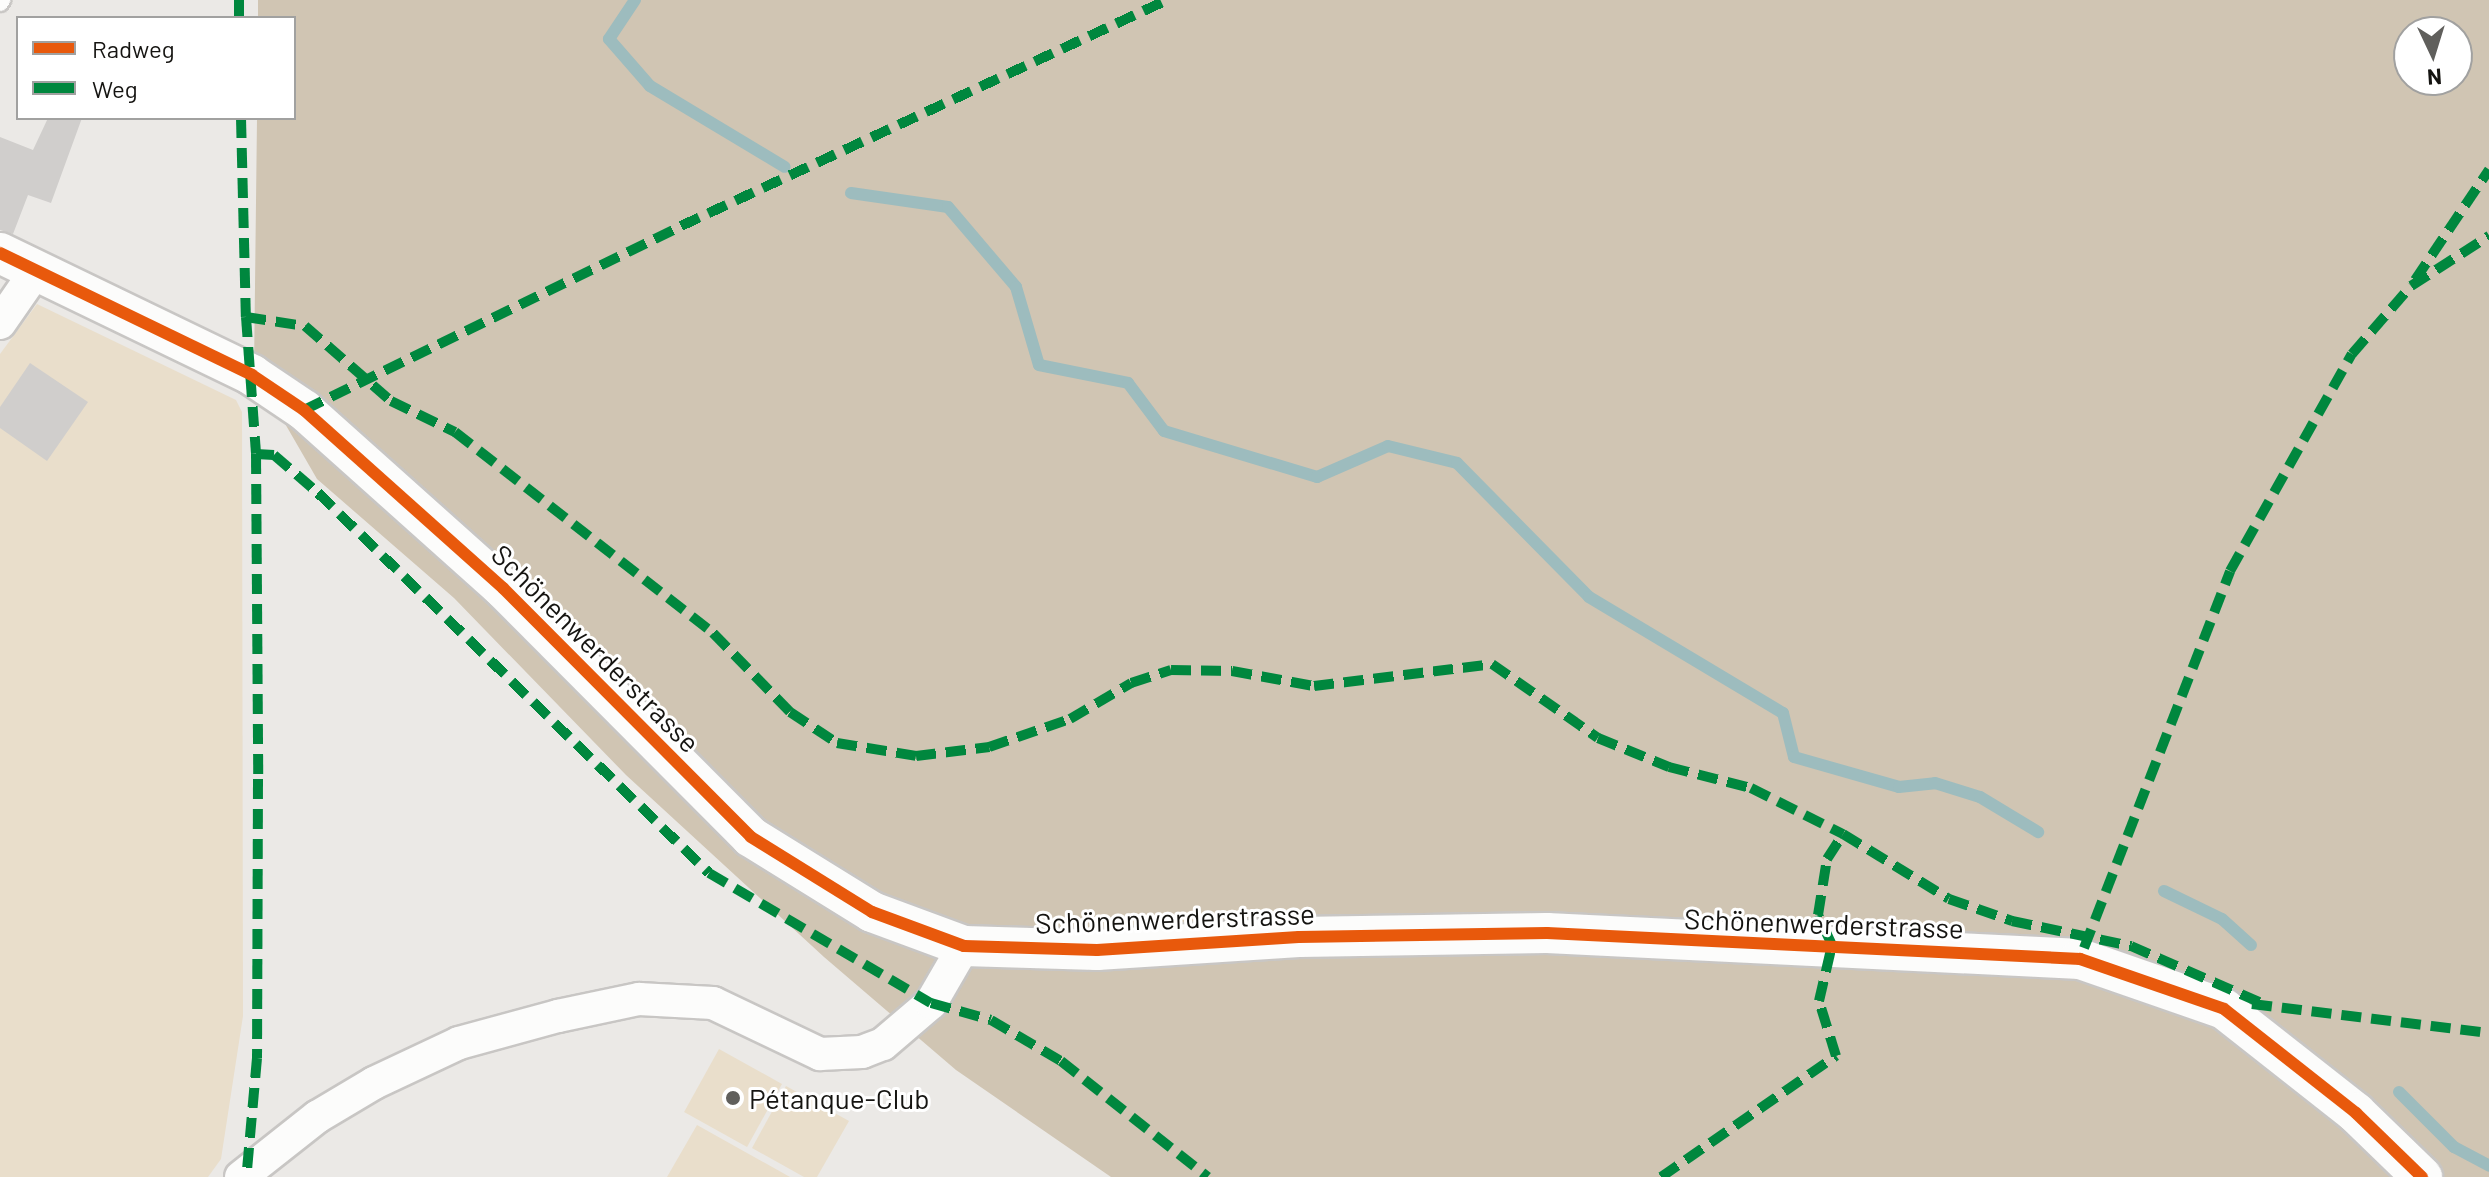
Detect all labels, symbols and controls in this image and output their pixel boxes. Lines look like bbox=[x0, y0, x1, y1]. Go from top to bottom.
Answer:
legend bbox=[16, 16, 296, 120]
north arrow bbox=[2393, 16, 2473, 96]
text: Radweg bbox=[92, 34, 175, 63]
text: N bbox=[2426, 64, 2443, 91]
text: Weg bbox=[92, 74, 138, 103]
street label: Schönenwerderstrasse bbox=[485, 537, 707, 759]
street label: Schönenwerderstrasse bbox=[1034, 896, 1316, 940]
street label: Schönenwerderstrasse bbox=[1683, 901, 1965, 945]
place label: Pétanque-Club bbox=[749, 1081, 930, 1115]
marker: Pétanque-Club bbox=[724, 1089, 742, 1107]

